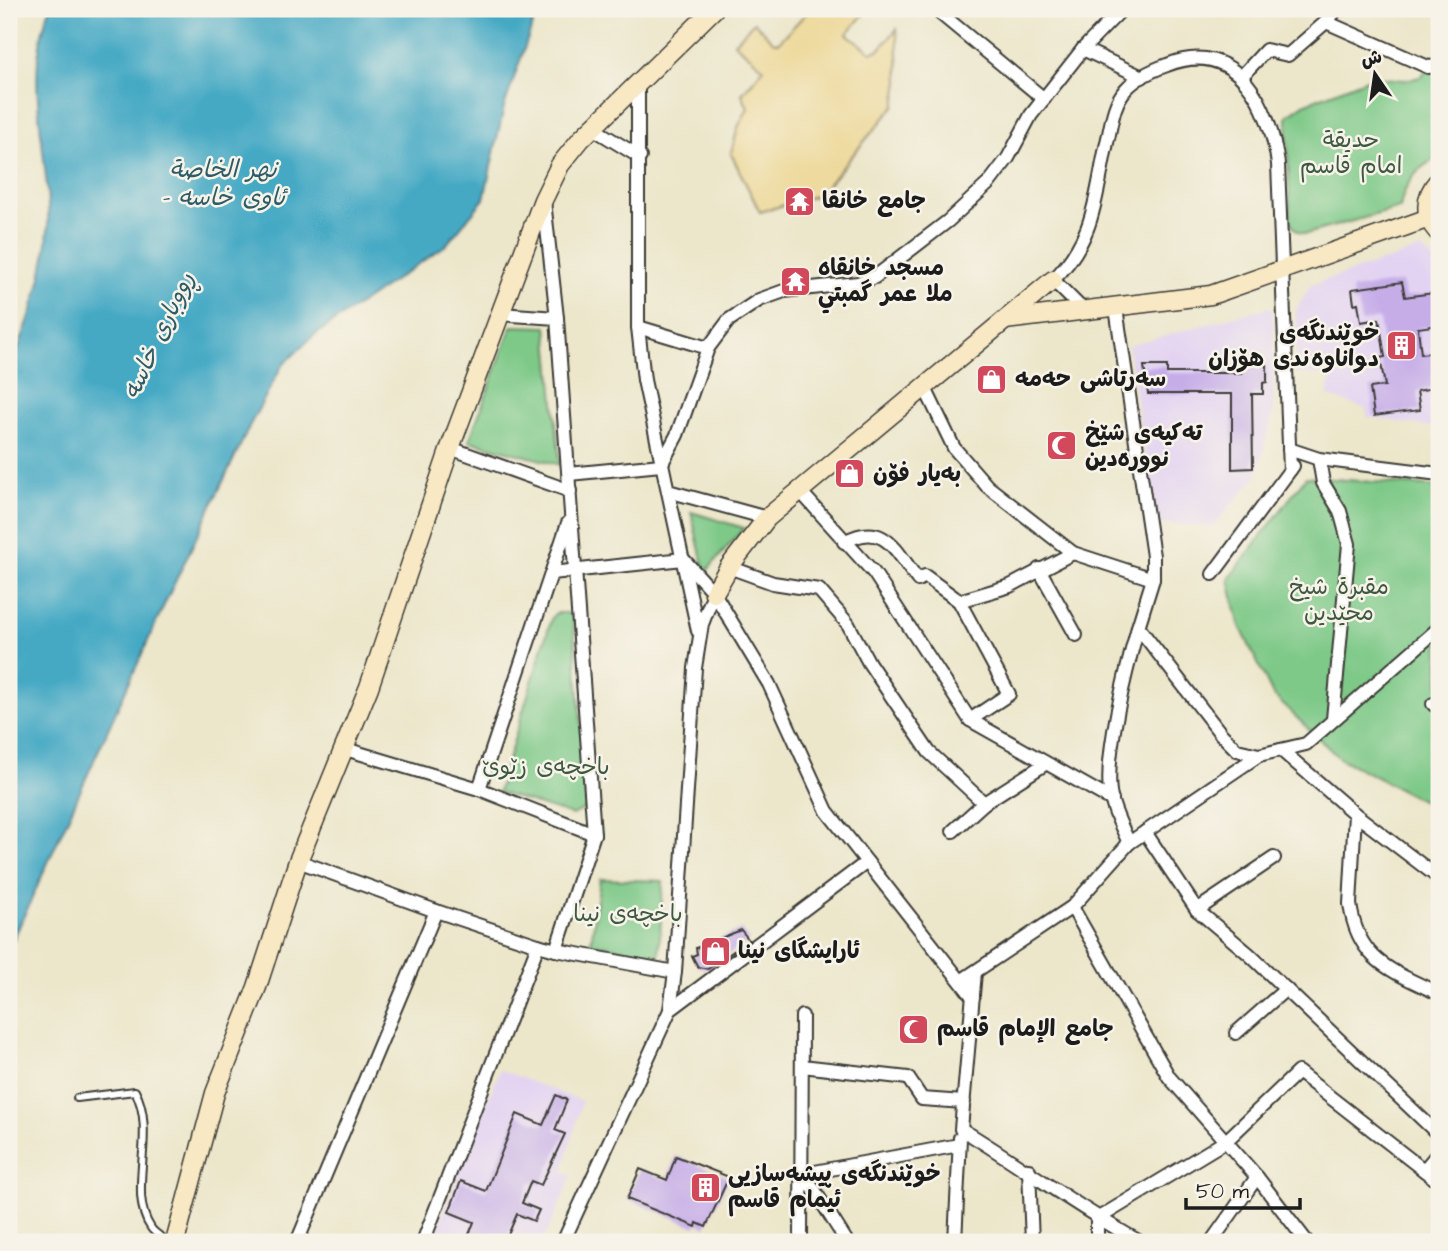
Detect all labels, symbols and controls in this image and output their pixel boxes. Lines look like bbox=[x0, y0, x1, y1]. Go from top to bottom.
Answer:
north arrow bbox=[1340, 38, 1410, 108]
text: ش bbox=[1358, 43, 1385, 74]
park label: حديقة امام قاسم bbox=[1300, 124, 1402, 183]
water label: نهر الخاصة - ئاوی خاسە bbox=[161, 153, 288, 215]
temple icon: جامع خانقا bbox=[782, 184, 816, 218]
place label: جامع خانقا bbox=[822, 185, 926, 217]
place label: مسجد خانقاه ملا عمر گمبتي bbox=[818, 252, 953, 314]
temple icon: مسجد خانقاه ملا عمر گمبتي bbox=[778, 264, 812, 298]
water label: ڕووباری خاسە bbox=[115, 267, 205, 406]
place label: خوێندنگەی دواناوەندی هۆزان bbox=[1208, 317, 1379, 375]
building icon: خوێندنگەی دواناوەندی هۆزان bbox=[1385, 329, 1419, 363]
shop icon: سەرتاشی حەمە bbox=[975, 362, 1009, 396]
place label: سەرتاشی حەمە bbox=[1015, 363, 1166, 395]
place label: تەکیەی شێخ نوورەدین bbox=[1085, 417, 1204, 475]
mosque icon: تەکیەی شێخ نوورەدین bbox=[1045, 429, 1079, 463]
shop icon: بەیار فۆن bbox=[833, 457, 867, 491]
place label: بەیار فۆن bbox=[873, 458, 961, 490]
park label: مقبرة شيخ محێدین bbox=[1289, 571, 1389, 629]
park label: باخچەی زێوێ bbox=[482, 751, 610, 783]
park label: باخچەی نینا bbox=[573, 898, 683, 930]
shop icon: ئارایشگای نینا bbox=[698, 934, 732, 968]
place label: ئارایشگای نینا bbox=[738, 935, 861, 967]
mosque icon: جامع الإمام قاسم bbox=[897, 1012, 931, 1046]
place label: جامع الإمام قاسم bbox=[937, 1013, 1114, 1046]
place label: خوێندنگەی پیشەسازیی ئیمام قاسم bbox=[728, 1158, 941, 1217]
scale bar bbox=[1186, 1167, 1299, 1211]
building icon: خوێندنگەی پیشەسازیی ئیمام قاسم bbox=[688, 1170, 722, 1204]
text: 50 m bbox=[1196, 1177, 1250, 1206]

